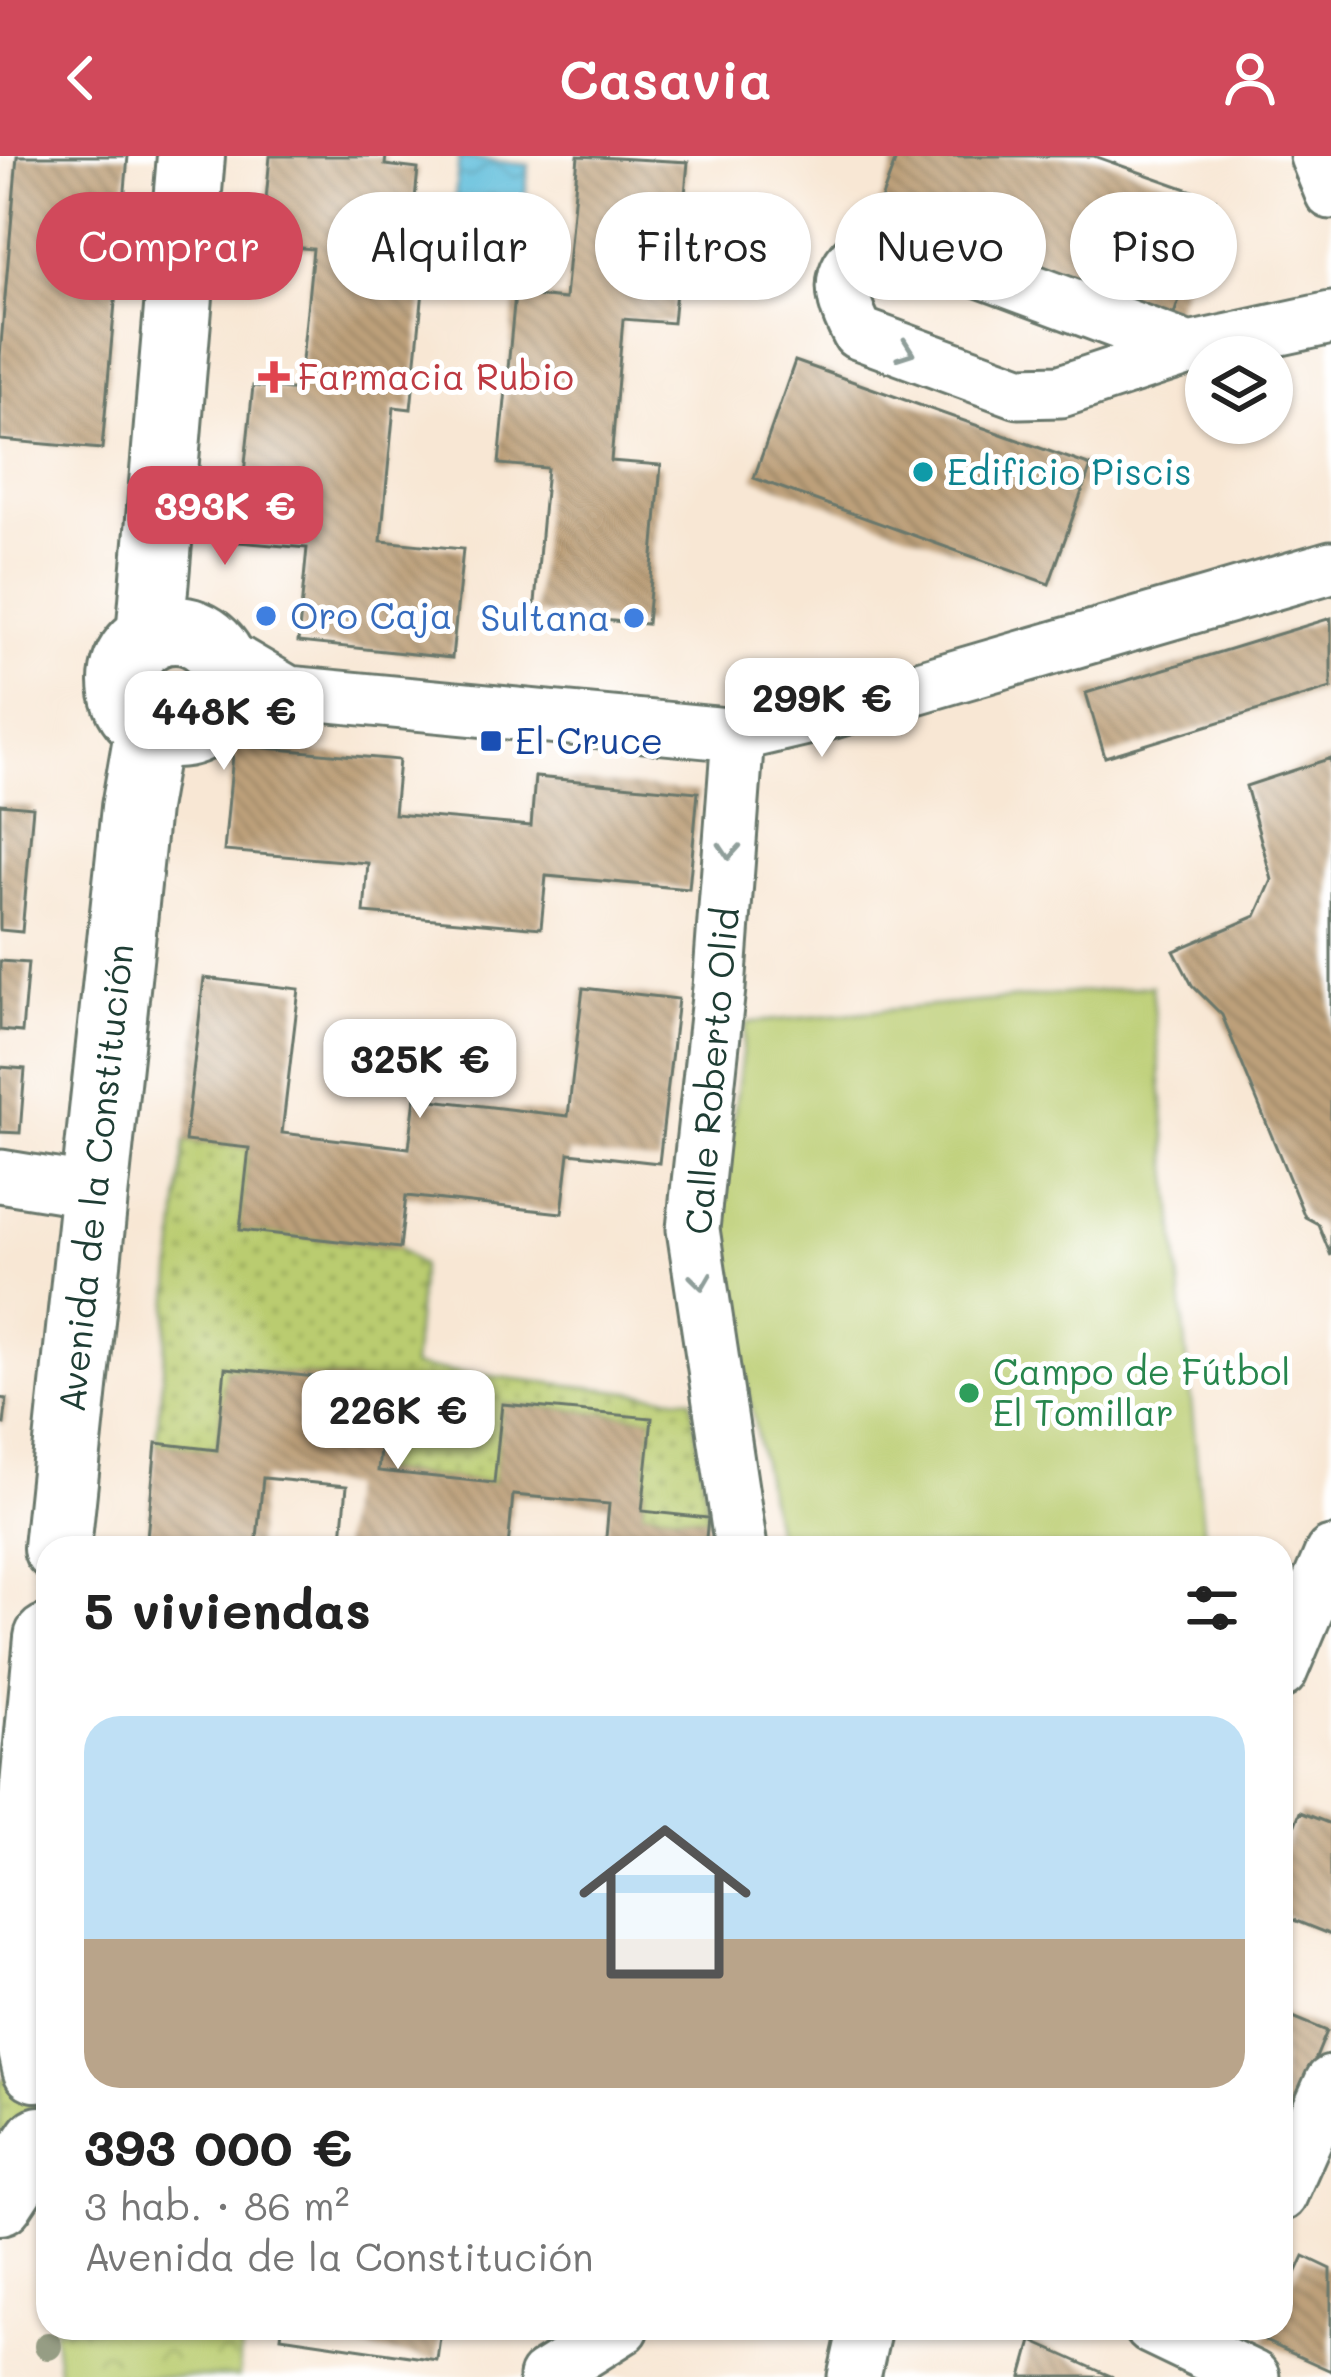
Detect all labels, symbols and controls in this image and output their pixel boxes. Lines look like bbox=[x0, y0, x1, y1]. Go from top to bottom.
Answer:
text: Casavia bbox=[559, 43, 772, 114]
icon: back bbox=[48, 45, 114, 111]
icon: person bbox=[1217, 45, 1283, 111]
chip: Comprar bbox=[36, 192, 303, 300]
chip: Alquilar bbox=[327, 192, 571, 300]
chip: Filtros bbox=[595, 192, 811, 300]
chip: Nuevo bbox=[835, 192, 1046, 300]
chip: Piso bbox=[1070, 192, 1237, 300]
one-way arrow bbox=[894, 336, 915, 361]
map controls bbox=[1185, 336, 1293, 444]
button: layers bbox=[1185, 336, 1293, 444]
place label: Farmacia Rubio bbox=[298, 352, 574, 399]
marker: Farmacia Rubio bbox=[261, 364, 287, 390]
place label: Edificio Piscis bbox=[947, 447, 1192, 494]
marker: Edificio Piscis bbox=[910, 459, 936, 485]
pin: 393K € bbox=[127, 466, 323, 568]
text: 393K € bbox=[154, 479, 296, 530]
place label: Oro Caja bbox=[290, 591, 452, 638]
place label: Sultana bbox=[480, 593, 610, 640]
marker: Oro Caja bbox=[253, 603, 279, 629]
marker: Sultana bbox=[621, 605, 647, 631]
pin: 299K € bbox=[724, 658, 920, 760]
pin: 448K € bbox=[126, 671, 322, 773]
text: 299K € bbox=[752, 671, 892, 722]
text: 448K € bbox=[152, 684, 296, 735]
place label: El Cruce bbox=[515, 716, 663, 763]
marker: El Cruce bbox=[478, 728, 504, 754]
one-way arrow bbox=[717, 842, 743, 861]
street label: Calle Roberto Olid bbox=[673, 906, 748, 1236]
street label: Avenida de la Constitución bbox=[47, 942, 142, 1414]
pin: 325K € bbox=[322, 1019, 518, 1121]
text: 325K € bbox=[350, 1032, 490, 1083]
one-way arrow bbox=[687, 1271, 713, 1291]
place label: Campo de Fútbol El Tomillar bbox=[993, 1347, 1291, 1435]
pin: 226K € bbox=[300, 1370, 496, 1472]
marker: Campo de Fútbol El Tomillar bbox=[956, 1380, 982, 1406]
text: 226K € bbox=[329, 1383, 467, 1434]
text: 5 viviendas bbox=[84, 1575, 371, 1642]
icon: filters bbox=[1179, 1575, 1245, 1641]
icon: home bbox=[557, 1794, 773, 2010]
text: 393 000 € bbox=[84, 2112, 352, 2179]
text: 3 hab. · 86 m² bbox=[84, 2179, 349, 2230]
text: Avenida de la Constitución bbox=[84, 2230, 594, 2281]

